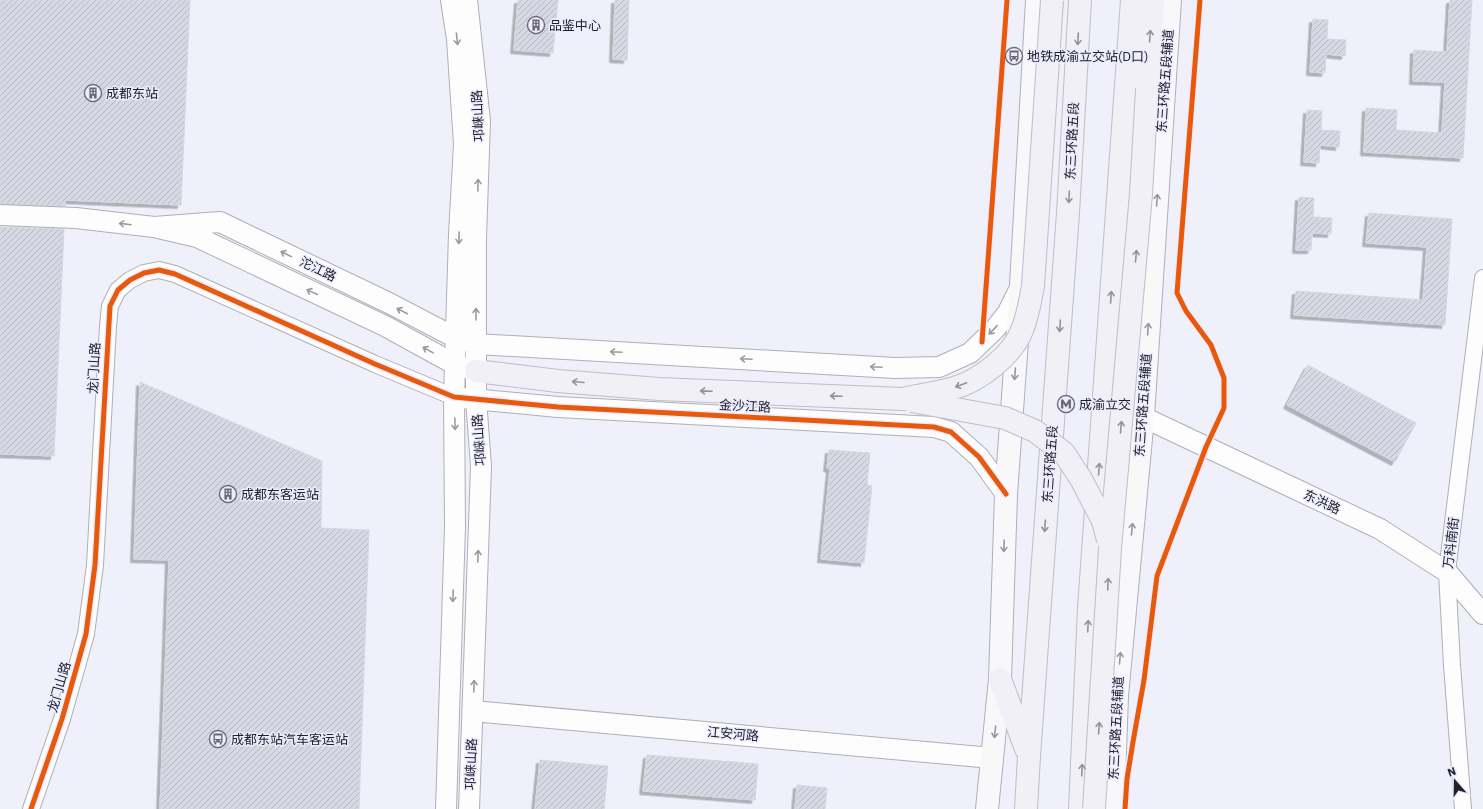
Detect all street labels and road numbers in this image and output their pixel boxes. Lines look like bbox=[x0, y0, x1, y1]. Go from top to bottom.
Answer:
street label: 东三环路五段辅道 bbox=[1153, 29, 1177, 133]
street label: 邛崃山路 bbox=[468, 90, 488, 142]
street label: 东三环路五段 bbox=[1061, 102, 1083, 180]
street label: 沱江路 bbox=[297, 253, 339, 285]
street label: 龙门山路 bbox=[84, 342, 104, 394]
street label: 东三环路五段辅道 bbox=[1131, 353, 1155, 457]
street label: 金沙江路 bbox=[719, 396, 771, 416]
street label: 邛崃山路 bbox=[469, 413, 489, 467]
street label: 东三环路五段 bbox=[1039, 424, 1061, 504]
street label: 东洪路 bbox=[1301, 486, 1343, 518]
street label: 万科南街 bbox=[1439, 516, 1463, 570]
street label: 龙门山路 bbox=[44, 660, 74, 714]
street label: 东三环路五段辅道 bbox=[1105, 676, 1127, 780]
street label: 江安河路 bbox=[706, 723, 760, 745]
street label: 邛崃山路 bbox=[462, 738, 480, 790]

